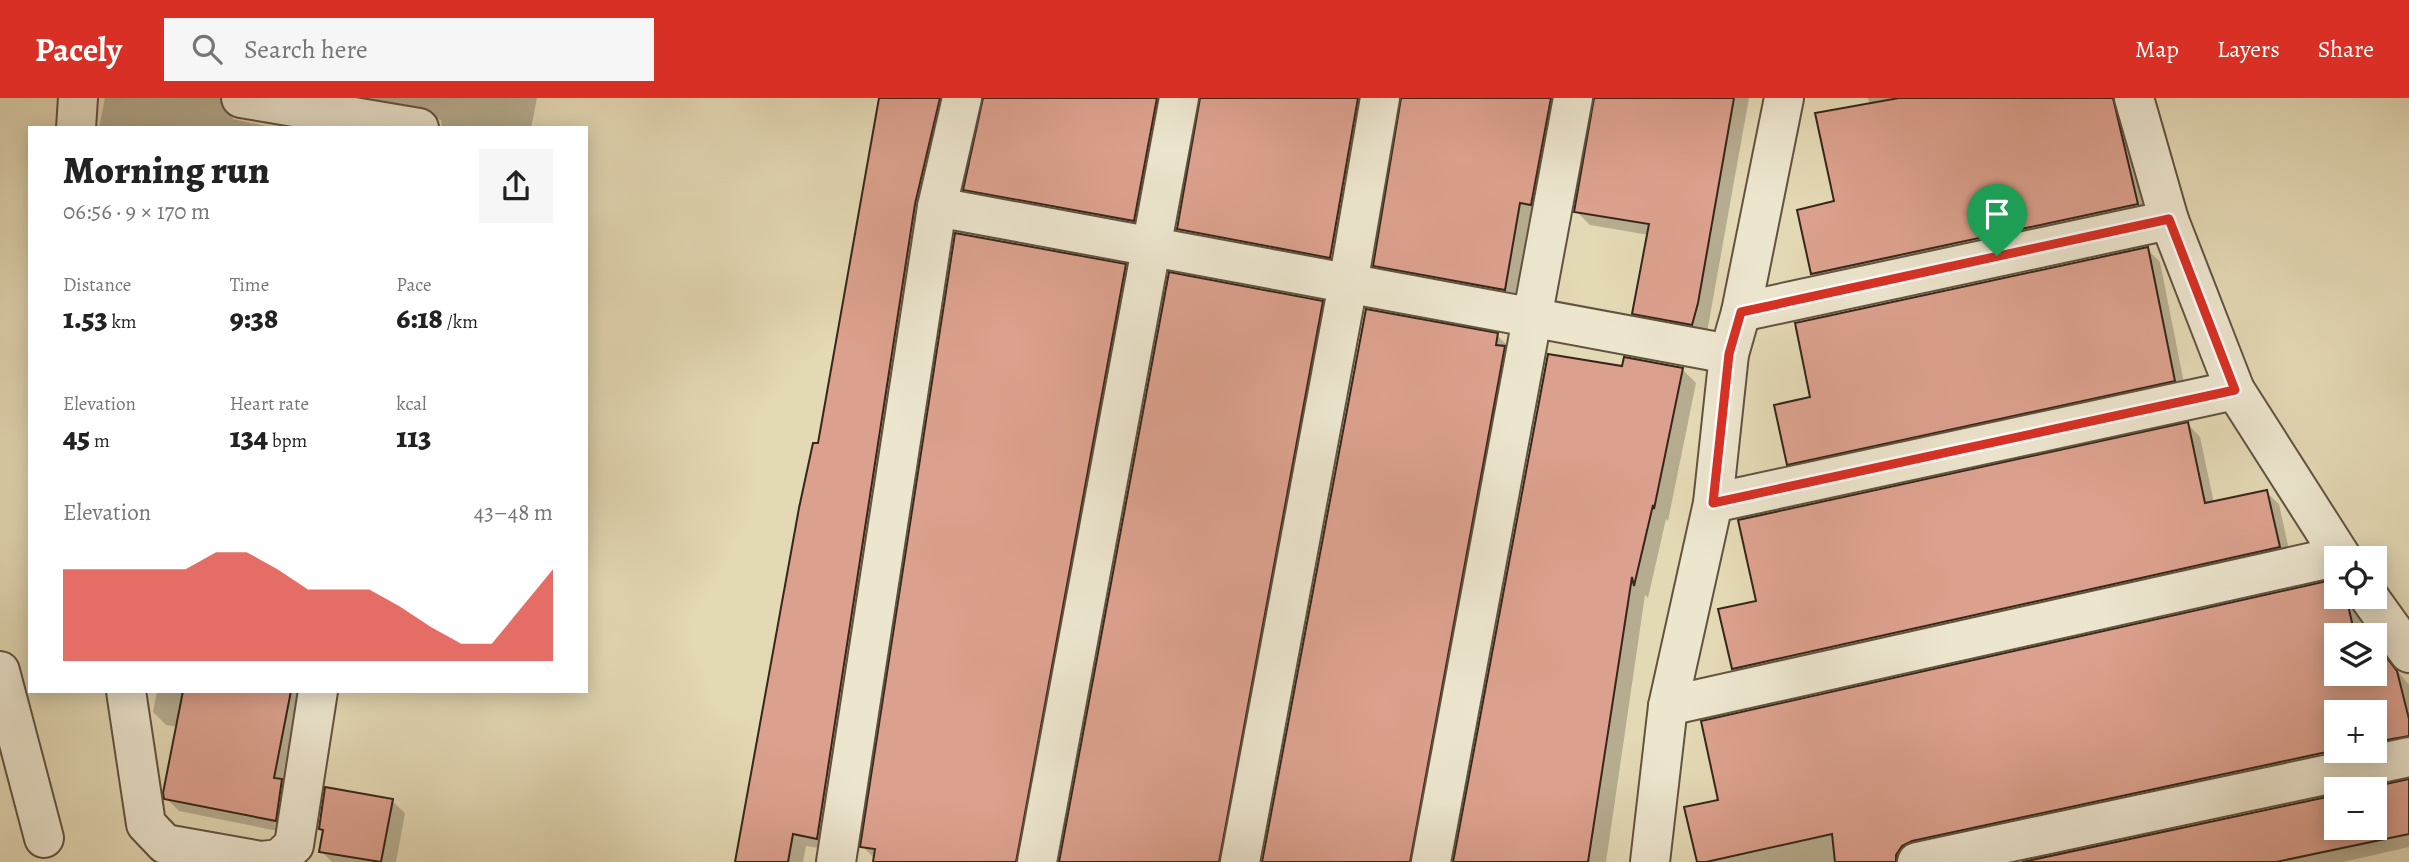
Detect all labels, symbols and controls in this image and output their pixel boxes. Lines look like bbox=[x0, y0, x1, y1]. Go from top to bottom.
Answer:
search box bbox=[164, 18, 654, 81]
text: Pacely bbox=[35, 27, 122, 72]
icon: search bbox=[188, 30, 226, 68]
text: Search here bbox=[244, 32, 368, 67]
text: Map bbox=[2135, 33, 2179, 65]
text: Layers bbox=[2217, 33, 2280, 65]
text: Share bbox=[2318, 33, 2374, 65]
text: Morning run bbox=[63, 144, 270, 196]
button: share bbox=[479, 149, 553, 223]
pin bbox=[1967, 184, 2027, 256]
icon: arrive bbox=[1978, 195, 2016, 233]
text: 06:56 · 9 × 170 m bbox=[63, 196, 210, 227]
text: Distance bbox=[63, 272, 131, 298]
text: Time bbox=[230, 272, 269, 298]
text: Pace bbox=[396, 272, 432, 298]
text: 1.53 bbox=[63, 298, 108, 338]
text: 9:38 bbox=[230, 298, 278, 338]
text: 6:18 bbox=[396, 298, 443, 338]
text: km bbox=[108, 309, 137, 335]
text: /km bbox=[443, 309, 478, 335]
text: Elevation bbox=[63, 391, 136, 417]
text: Heart rate bbox=[230, 391, 309, 417]
text: kcal bbox=[396, 391, 427, 417]
text: 45 bbox=[63, 417, 90, 457]
text: 134 bbox=[230, 417, 268, 457]
text: 113 bbox=[396, 417, 431, 457]
text: m bbox=[90, 428, 110, 454]
text: bpm bbox=[268, 428, 307, 454]
text: Elevation bbox=[63, 497, 151, 528]
text: 43–48 m bbox=[474, 497, 553, 528]
map controls bbox=[2324, 546, 2387, 840]
button: locate bbox=[2324, 546, 2387, 609]
button: layers bbox=[2324, 623, 2387, 686]
button: + bbox=[2324, 700, 2387, 763]
button: − bbox=[2324, 777, 2387, 840]

